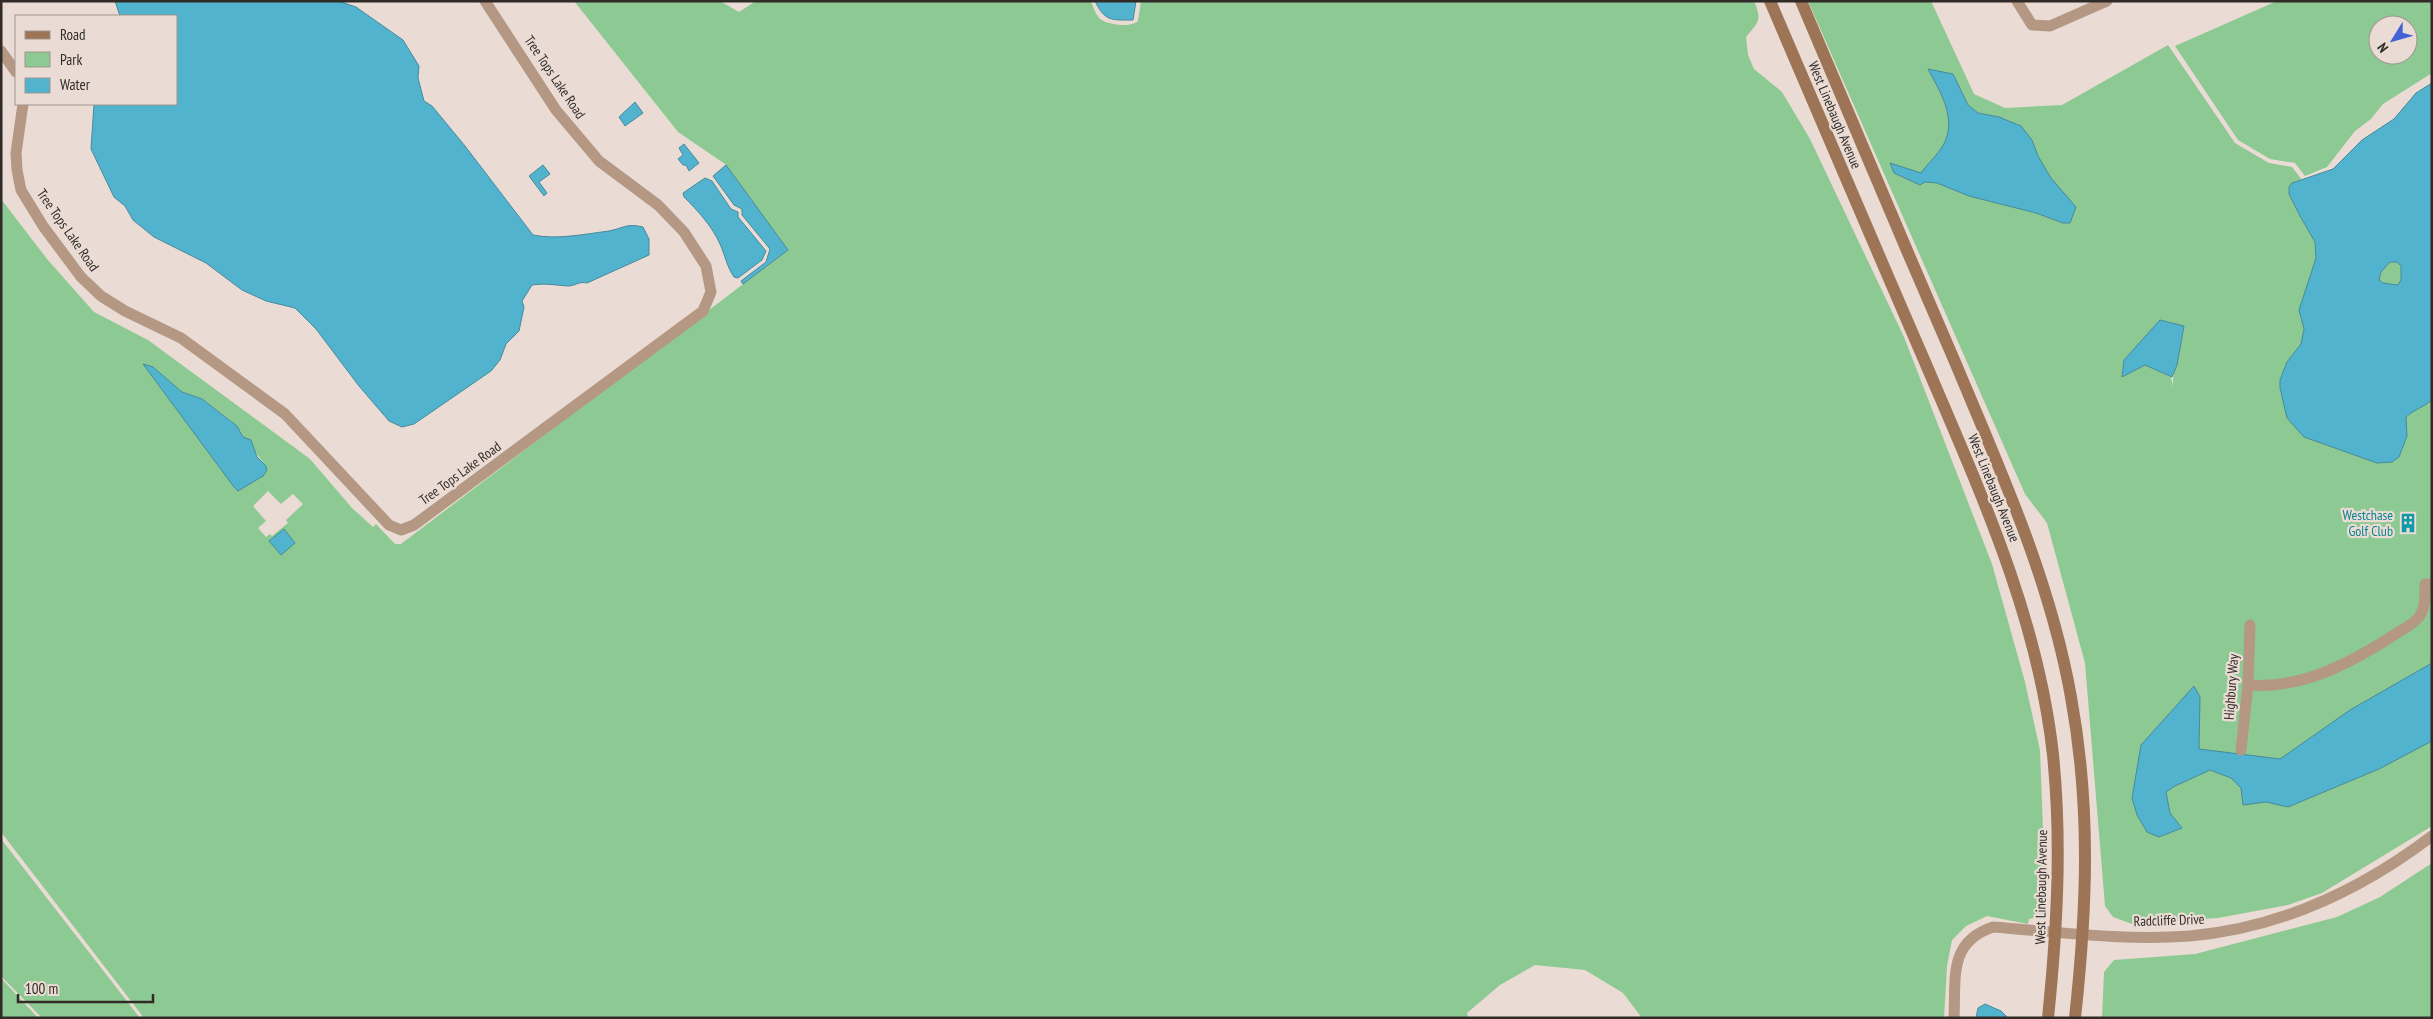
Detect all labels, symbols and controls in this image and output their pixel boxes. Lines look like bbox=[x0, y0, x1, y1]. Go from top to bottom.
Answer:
legend bbox=[15, 15, 178, 105]
north arrow bbox=[2368, 15, 2418, 65]
text: Road bbox=[60, 25, 86, 44]
street label: Tree Tops Lake Road bbox=[520, 32, 590, 122]
text: N bbox=[2373, 39, 2392, 56]
text: Park bbox=[60, 50, 82, 69]
street label: West Linebaugh Avenue bbox=[1804, 59, 1866, 172]
text: Water bbox=[60, 75, 91, 94]
street label: Tree Tops Lake Road bbox=[33, 185, 103, 275]
street label: West Linebaugh Avenue bbox=[1964, 431, 2024, 545]
street label: Tree Tops Lake Road bbox=[416, 437, 504, 509]
place label: Westchase Golf Club bbox=[2343, 506, 2393, 540]
building icon: Westchase Golf Club bbox=[2397, 512, 2419, 534]
street label: Highbury Way bbox=[2220, 653, 2242, 721]
street label: West Linebaugh Avenue bbox=[2031, 829, 2051, 945]
street label: Radcliffe Drive bbox=[2133, 910, 2205, 930]
scale bar bbox=[18, 972, 152, 1004]
text: 100 m bbox=[25, 979, 58, 998]

